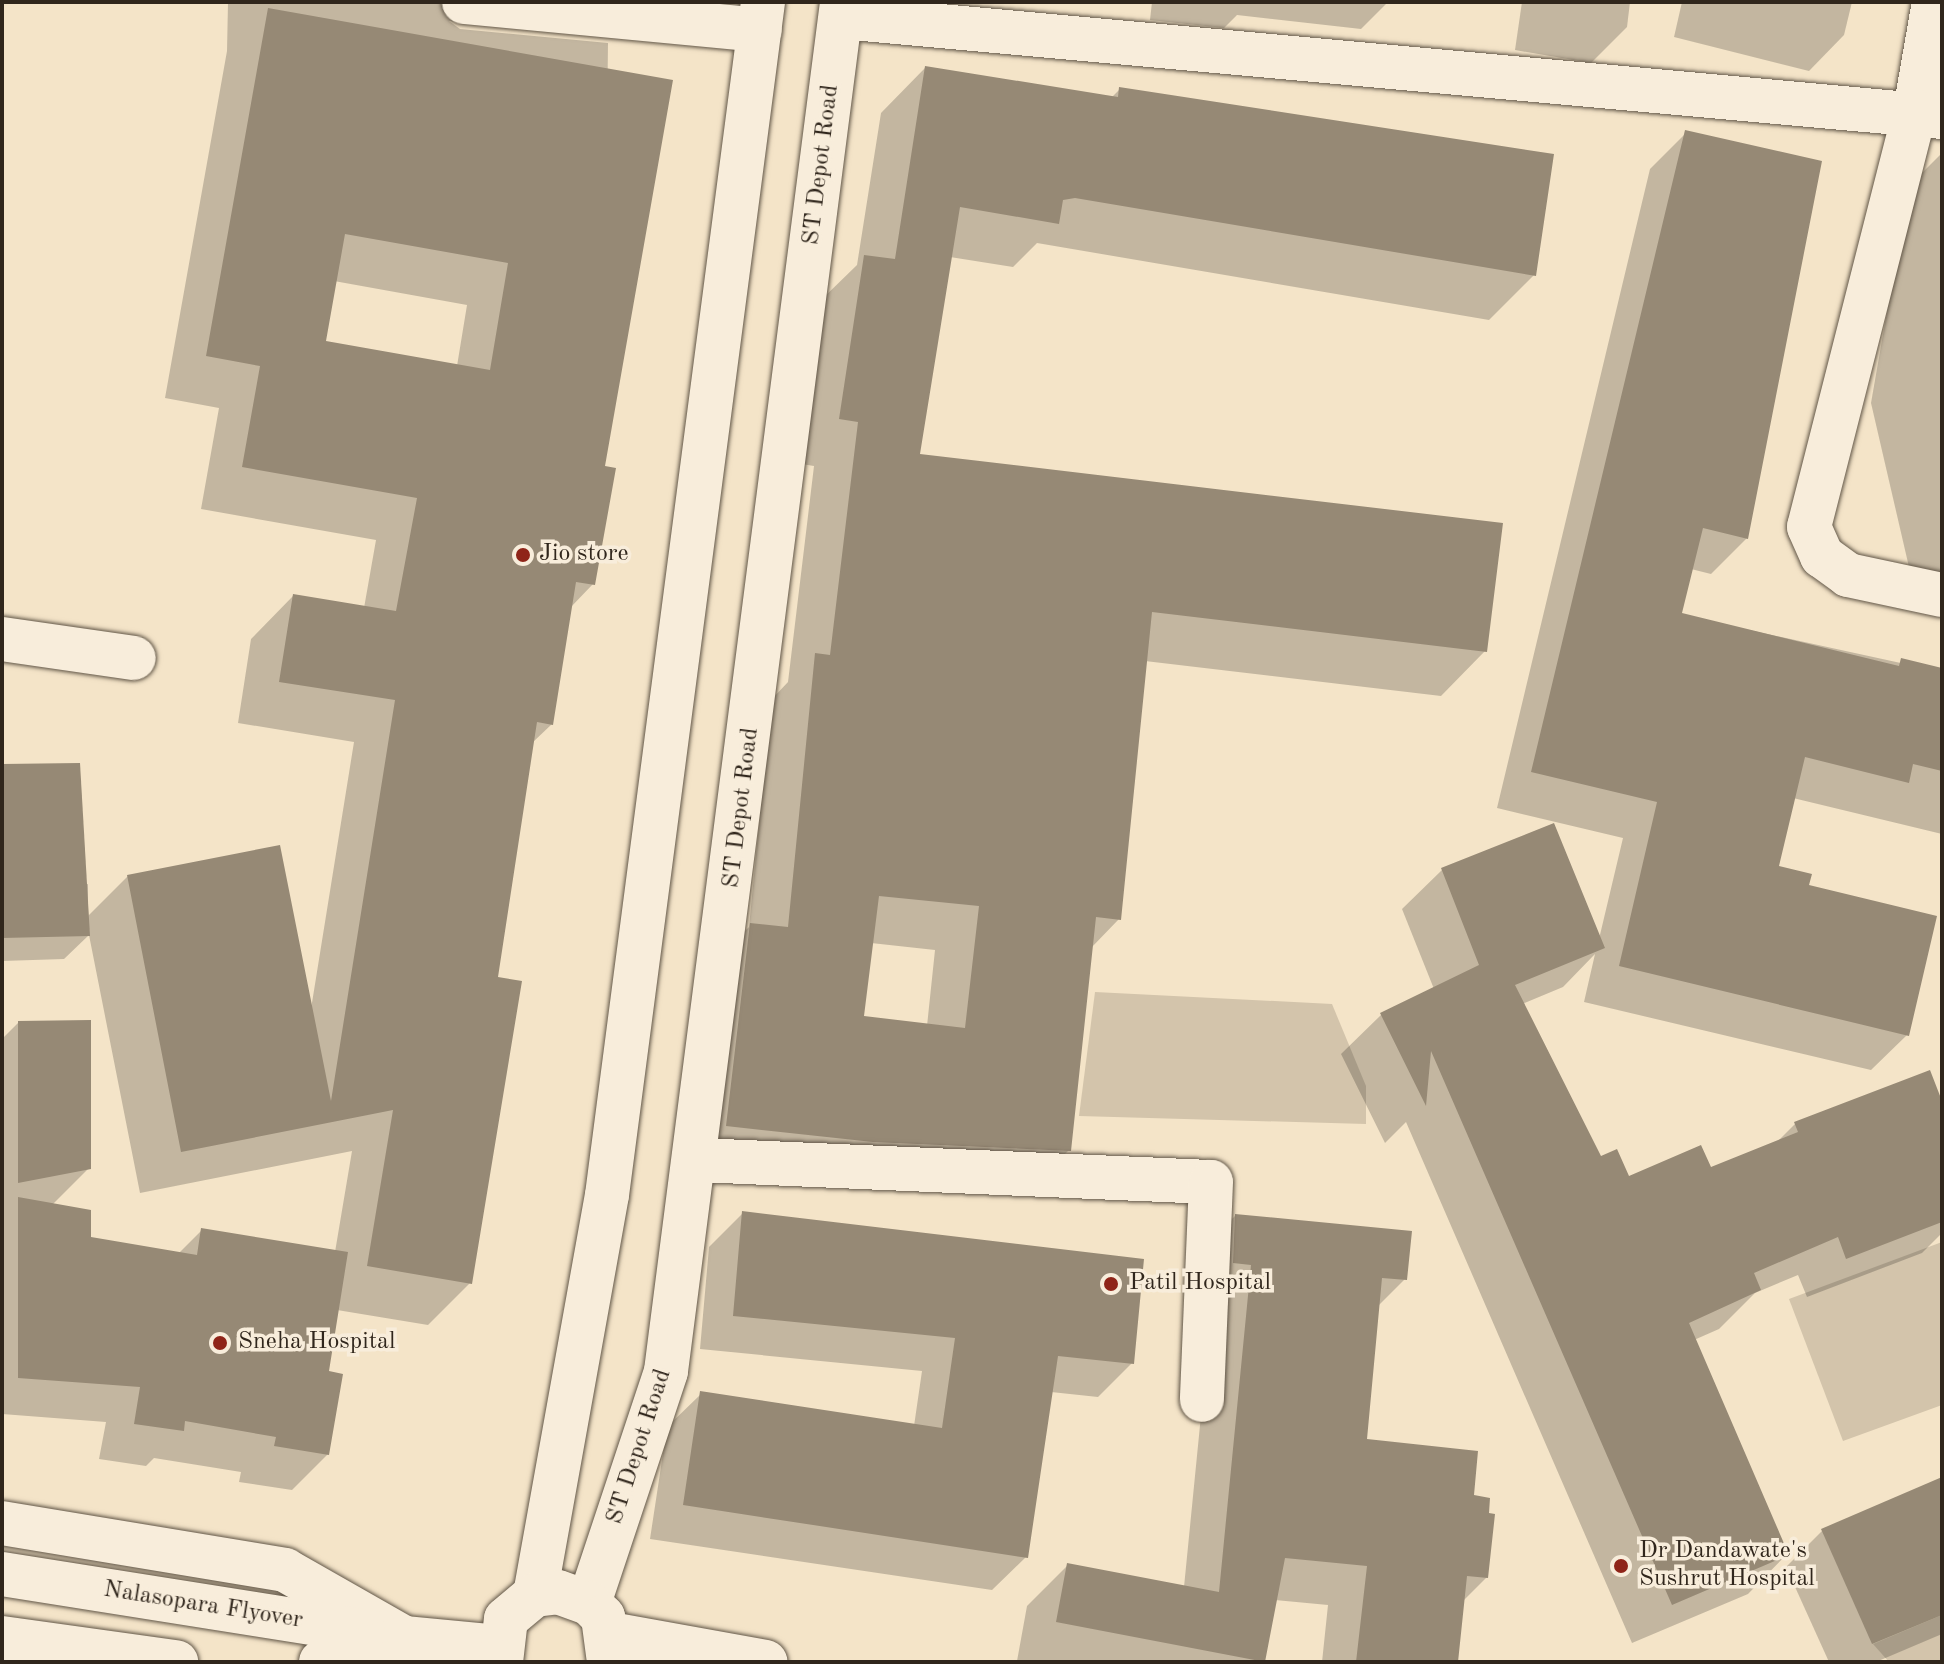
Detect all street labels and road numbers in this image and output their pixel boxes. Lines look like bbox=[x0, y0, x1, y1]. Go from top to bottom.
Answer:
street label: ST Depot Road bbox=[798, 83, 846, 247]
street label: ST Depot Road bbox=[718, 726, 766, 890]
street label: ST Depot Road bbox=[601, 1366, 679, 1528]
street label: Nalasopara Flyover bbox=[101, 1576, 305, 1636]

